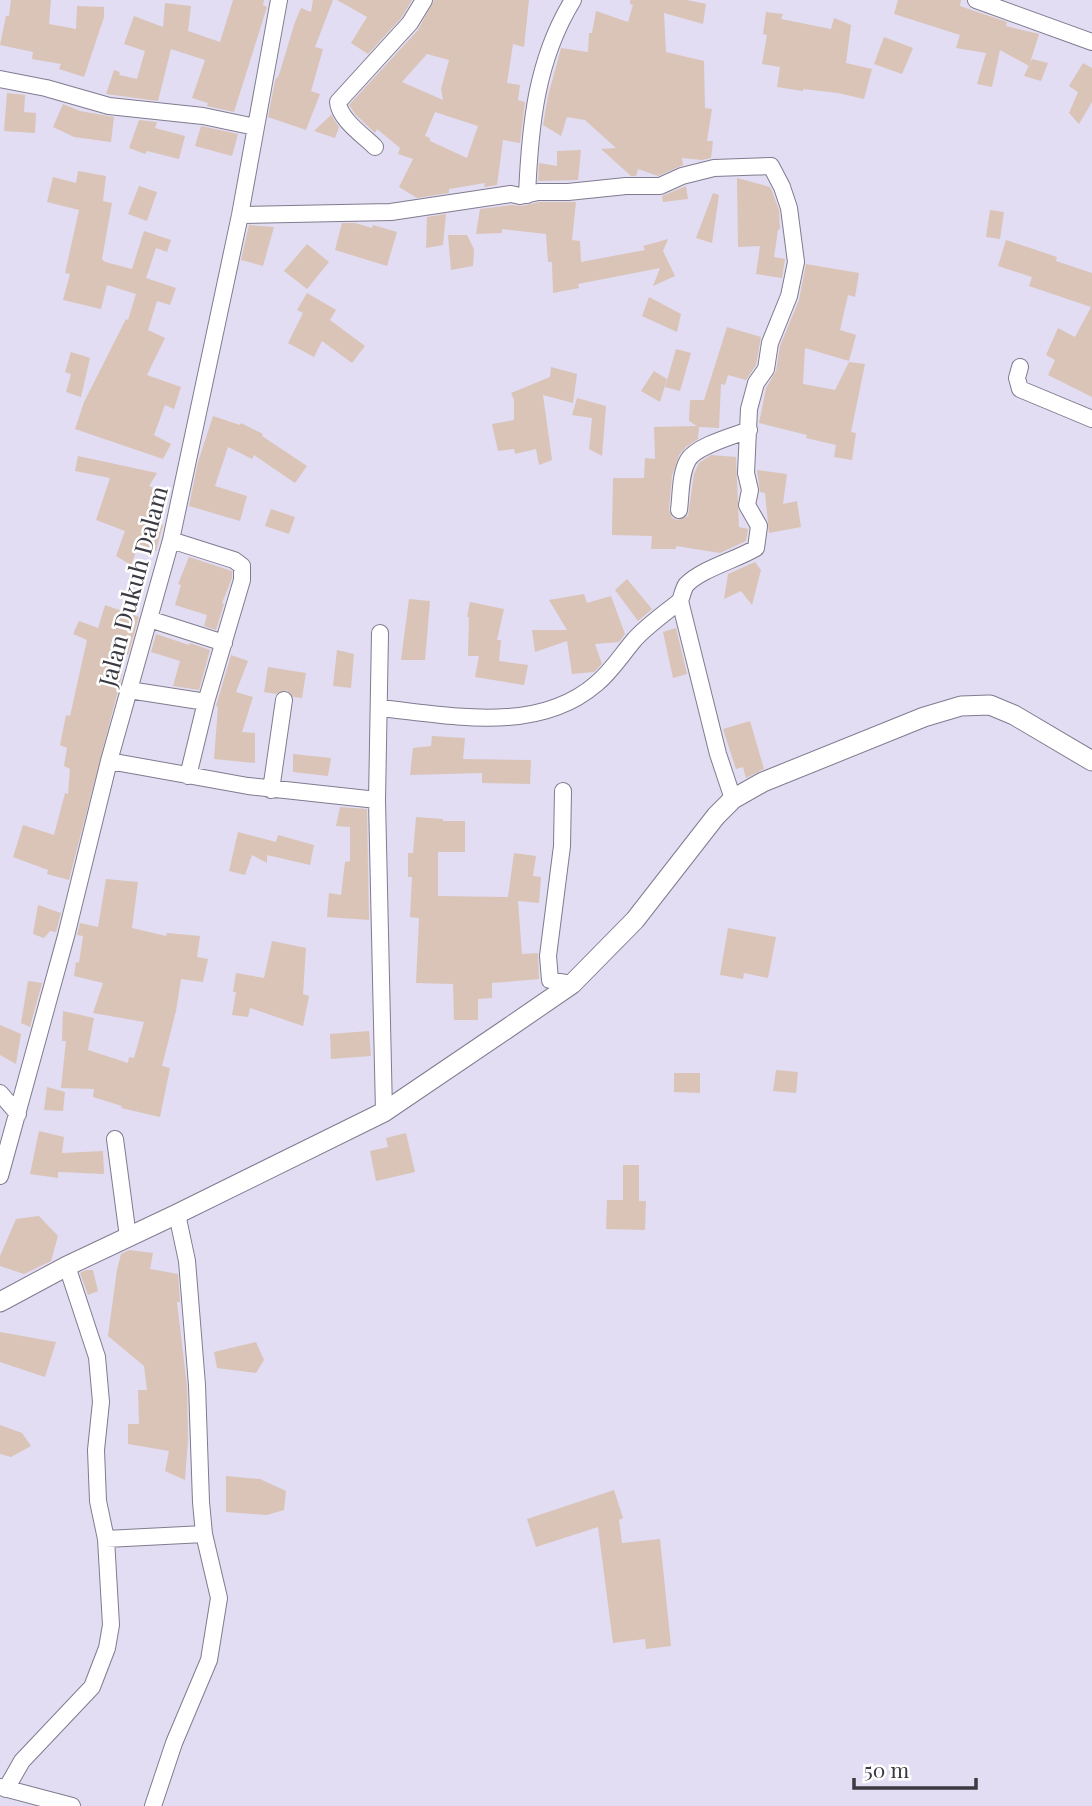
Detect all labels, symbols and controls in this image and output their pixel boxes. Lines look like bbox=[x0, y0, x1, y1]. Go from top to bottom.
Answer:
street label: Jalan Dukuh Dalam bbox=[90, 482, 174, 691]
scale bar bbox=[854, 1746, 976, 1790]
text: 50 m bbox=[864, 1755, 910, 1783]

